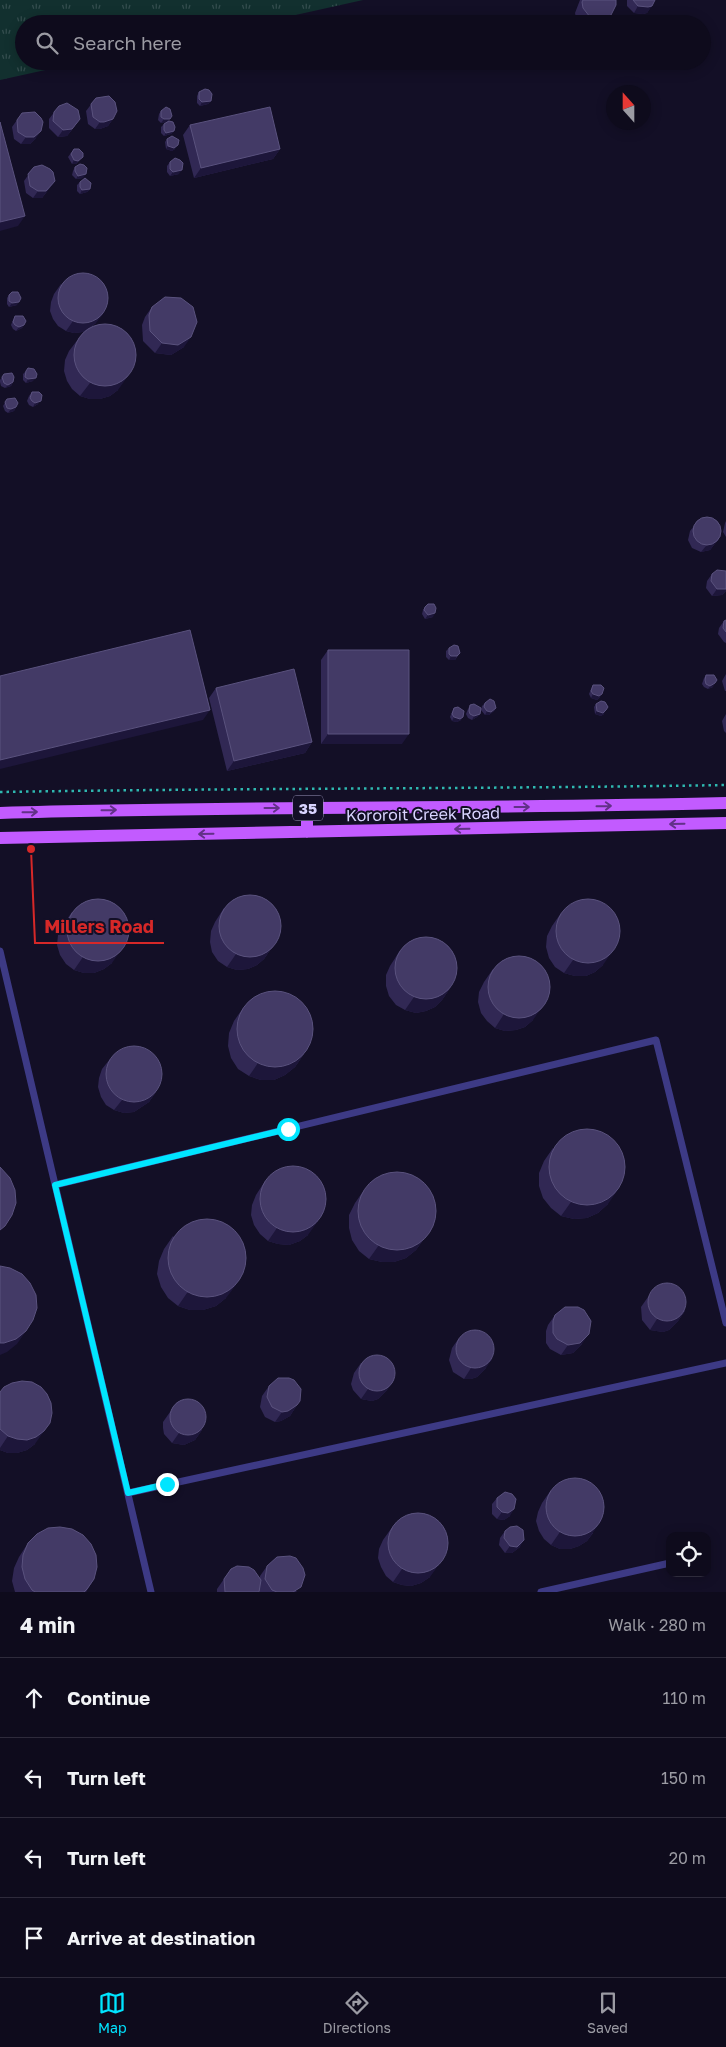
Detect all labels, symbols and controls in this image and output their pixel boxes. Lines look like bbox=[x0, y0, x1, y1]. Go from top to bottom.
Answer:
search box bbox=[15, 15, 711, 70]
icon: search bbox=[33, 29, 61, 57]
text: Search here bbox=[73, 31, 182, 54]
north arrow bbox=[606, 85, 651, 130]
road number: 35 bbox=[293, 796, 323, 820]
one-way arrow bbox=[596, 801, 612, 811]
one-way arrow bbox=[513, 802, 529, 812]
one-way arrow bbox=[263, 803, 279, 813]
street label: Kororoit Creek Road bbox=[346, 803, 500, 825]
one-way arrow bbox=[100, 805, 117, 815]
one-way arrow bbox=[22, 807, 38, 817]
one-way arrow bbox=[670, 820, 686, 829]
one-way arrow bbox=[455, 824, 471, 834]
one-way arrow bbox=[198, 830, 214, 839]
callout: Millers Road bbox=[35, 910, 164, 943]
text: Millers Road bbox=[44, 915, 154, 937]
route start bbox=[277, 1118, 300, 1141]
route end bbox=[156, 1473, 179, 1496]
map controls bbox=[666, 1532, 711, 1577]
button: locate bbox=[666, 1532, 711, 1577]
text: 4 min bbox=[20, 1612, 75, 1638]
text: Walk · 280 m bbox=[608, 1615, 706, 1635]
icon: ahead bbox=[20, 1684, 48, 1712]
text: Continue bbox=[67, 1686, 150, 1709]
text: 110 m bbox=[662, 1688, 706, 1708]
icon: left bbox=[20, 1764, 48, 1792]
text: Turn left bbox=[67, 1766, 146, 1789]
text: 150 m bbox=[661, 1768, 706, 1788]
icon: left bbox=[20, 1844, 48, 1872]
text: Turn left bbox=[67, 1846, 146, 1869]
text: 20 m bbox=[669, 1848, 706, 1868]
icon: arrive bbox=[20, 1924, 48, 1952]
text: Arrive at destination bbox=[67, 1926, 255, 1949]
tab: Map bbox=[98, 1989, 127, 2036]
tab: Directions bbox=[323, 1989, 391, 2036]
tab: Saved bbox=[587, 1989, 628, 2036]

